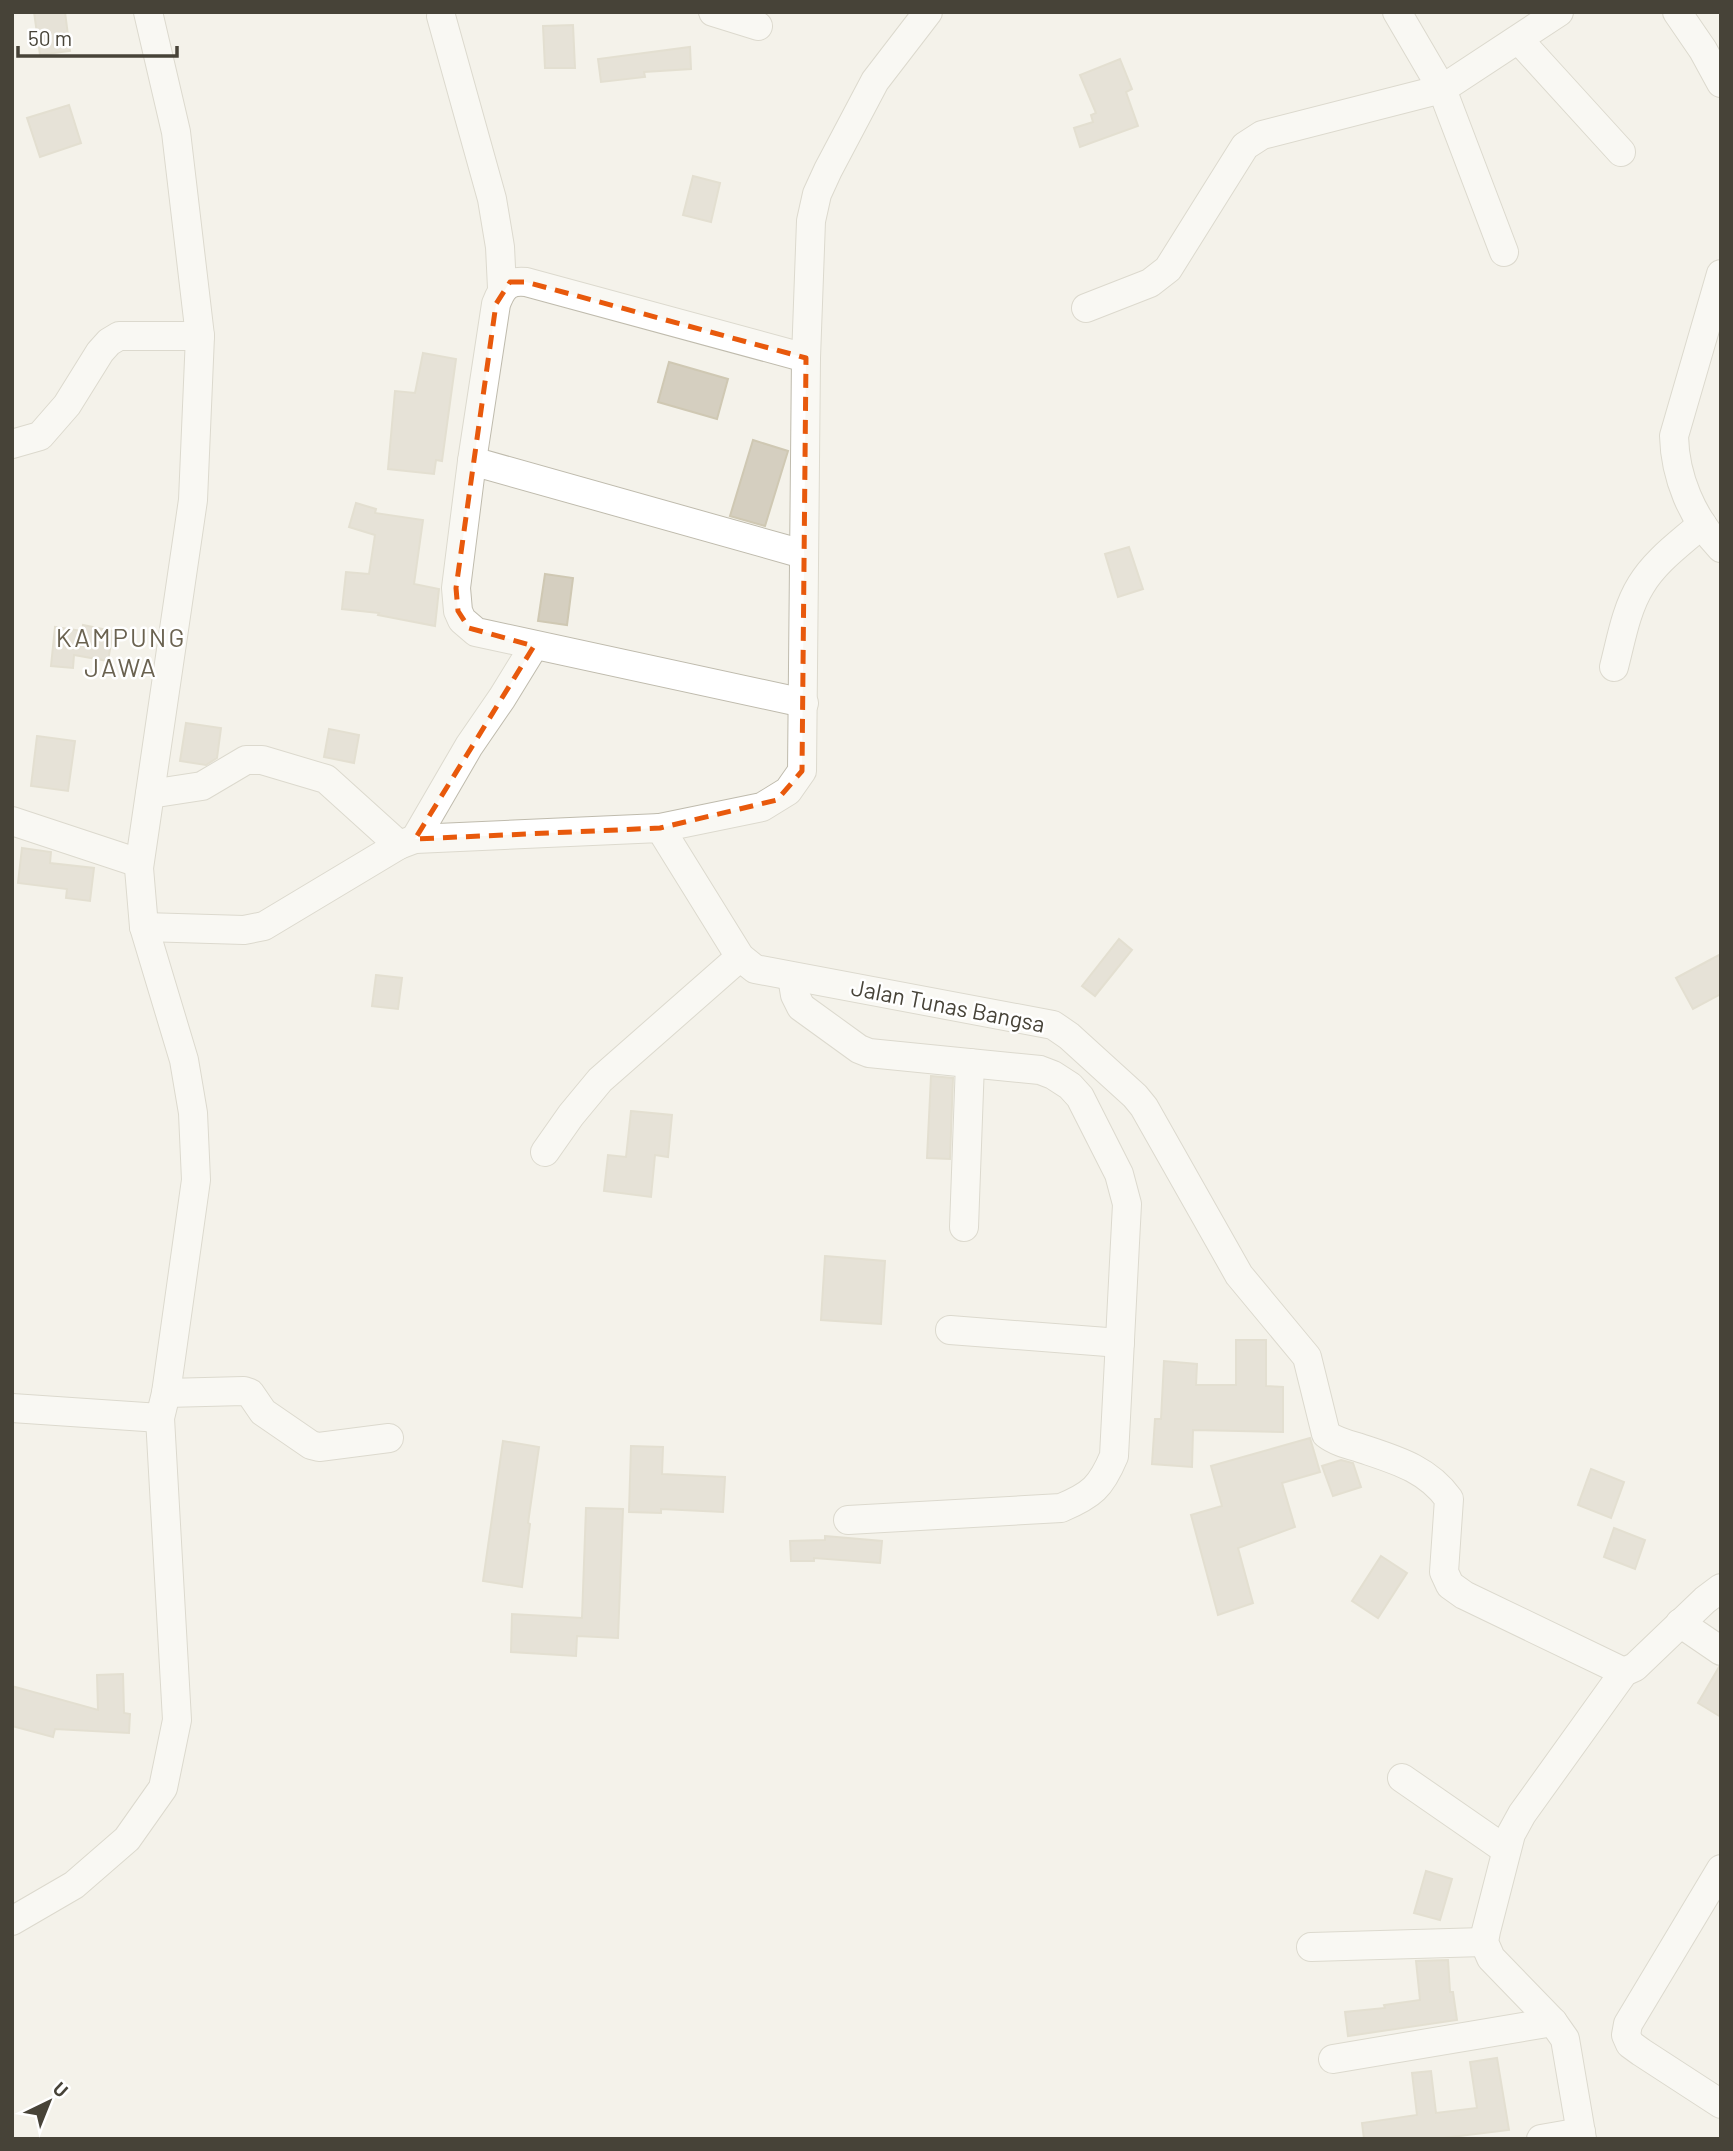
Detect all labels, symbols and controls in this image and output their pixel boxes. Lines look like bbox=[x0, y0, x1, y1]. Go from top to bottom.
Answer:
scale bar bbox=[18, 14, 177, 58]
text: 50 m bbox=[28, 25, 72, 50]
district label: KAMPUNG JAWA bbox=[56, 621, 186, 682]
street label: Jalan Tunas Bangsa bbox=[849, 973, 1047, 1038]
north arrow bbox=[14, 2067, 84, 2137]
text: U bbox=[49, 2077, 73, 2102]

